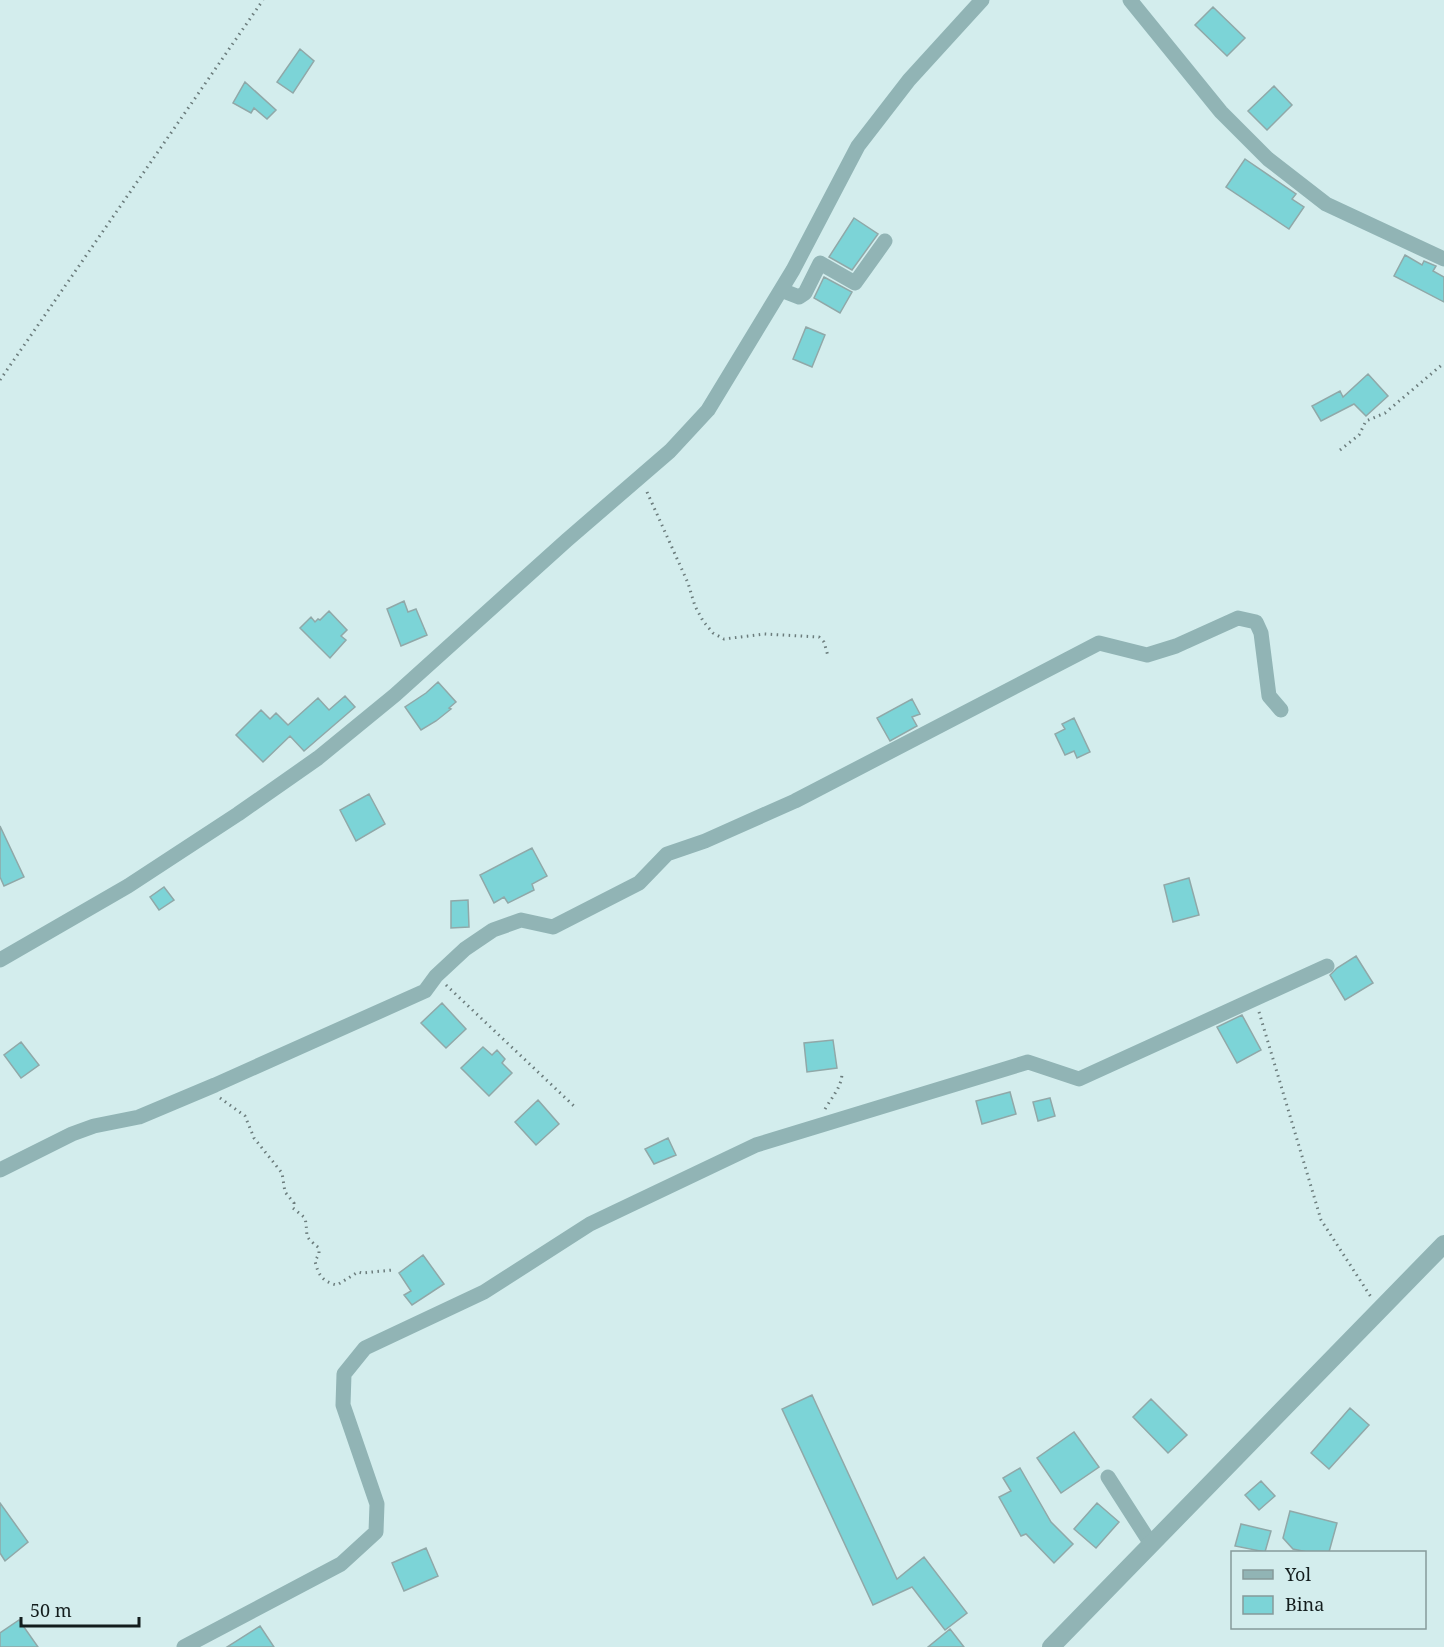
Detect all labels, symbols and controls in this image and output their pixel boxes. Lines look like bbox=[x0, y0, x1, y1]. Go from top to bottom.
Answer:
legend bbox=[1231, 1551, 1426, 1629]
text: Yol bbox=[1284, 1562, 1311, 1586]
scale bar bbox=[21, 1590, 140, 1628]
text: Bina bbox=[1285, 1592, 1324, 1616]
text: 50 m bbox=[30, 1598, 72, 1622]

